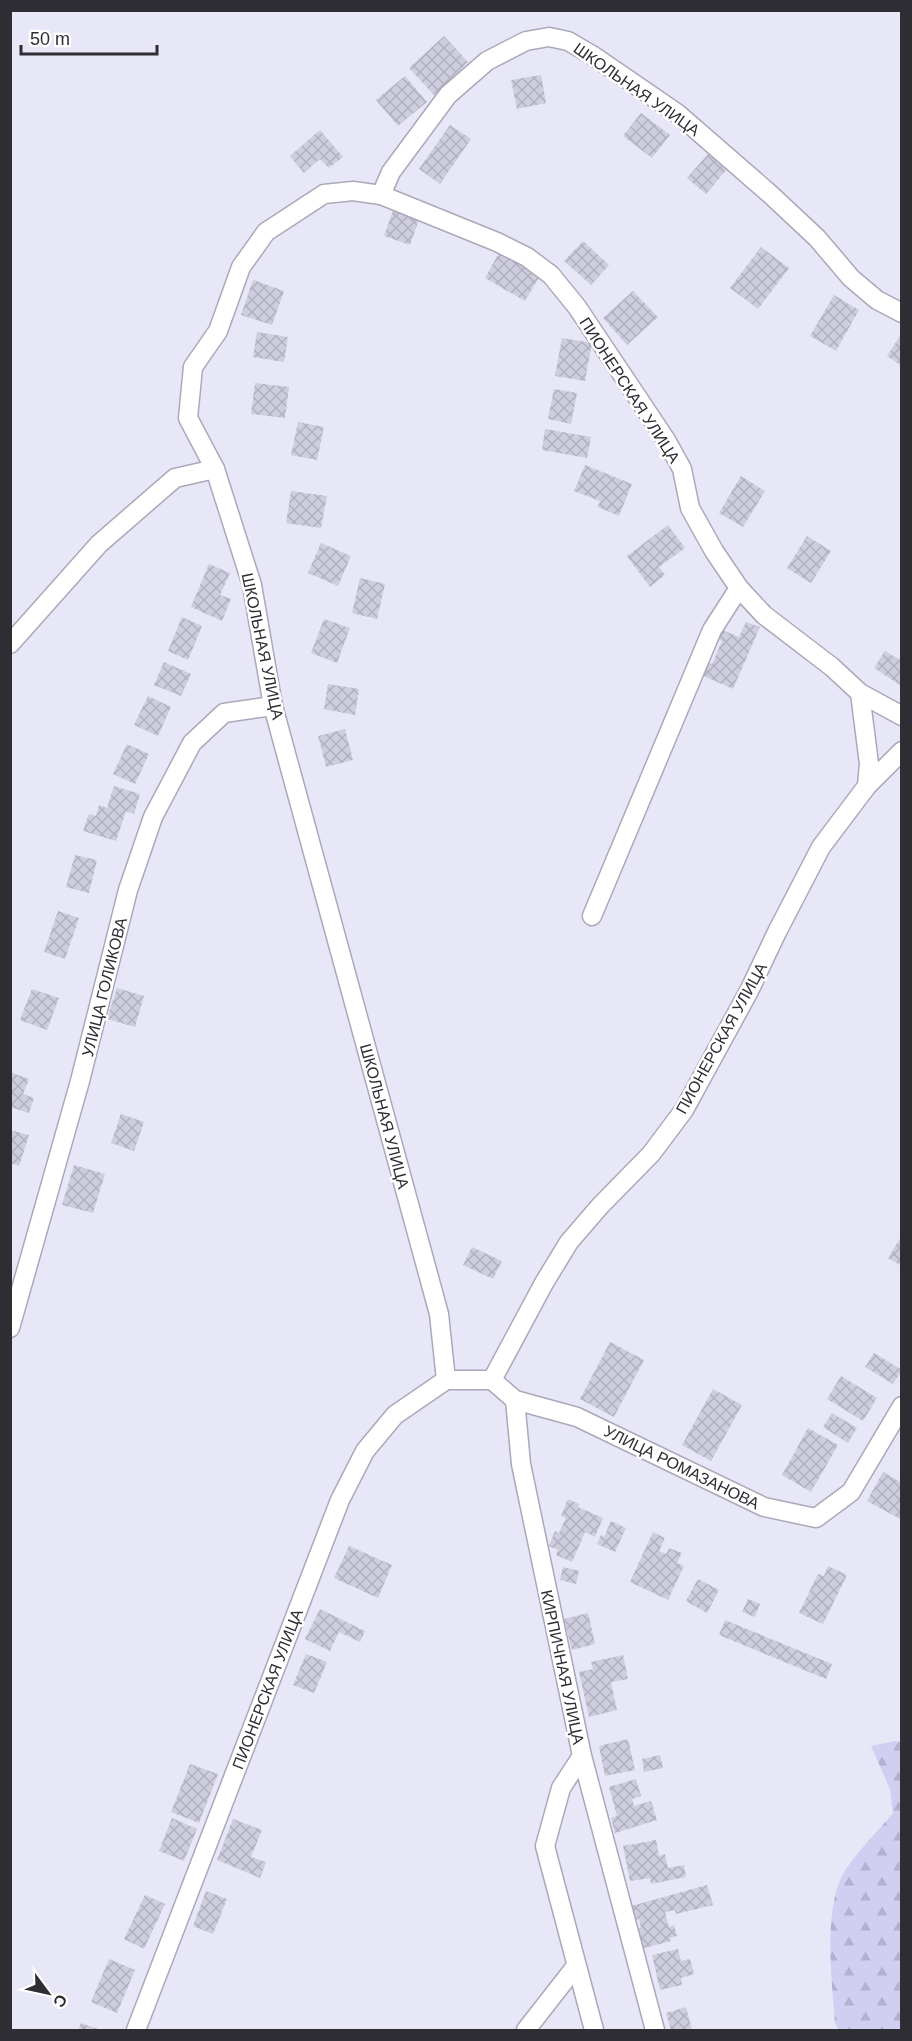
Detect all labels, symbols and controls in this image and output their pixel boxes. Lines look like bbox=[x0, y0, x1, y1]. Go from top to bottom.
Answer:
scale bar bbox=[21, 18, 158, 56]
text: 50 m bbox=[30, 29, 70, 49]
street label: ШКОЛЬНАЯ УЛИЦА bbox=[571, 40, 703, 139]
street label: ПИОНЕРСКАЯ УЛИЦА bbox=[576, 314, 683, 466]
street label: ШКОЛЬНАЯ УЛИЦА bbox=[239, 571, 286, 721]
street label: УЛИЦА ГОЛИКОВА bbox=[79, 915, 130, 1059]
street label: ПИОНЕРСКАЯ УЛИЦА bbox=[673, 960, 770, 1117]
street label: ШКОЛЬНАЯ УЛИЦА bbox=[357, 1042, 412, 1191]
street label: УЛИЦА РОМАЗАНОВА bbox=[602, 1422, 762, 1513]
street label: КИРПИЧНАЯ УЛИЦА bbox=[538, 1588, 587, 1746]
street label: ПИОНЕРСКАЯ УЛИЦА bbox=[229, 1607, 306, 1772]
north arrow bbox=[18, 1963, 78, 2023]
text: С bbox=[50, 1991, 70, 2011]

